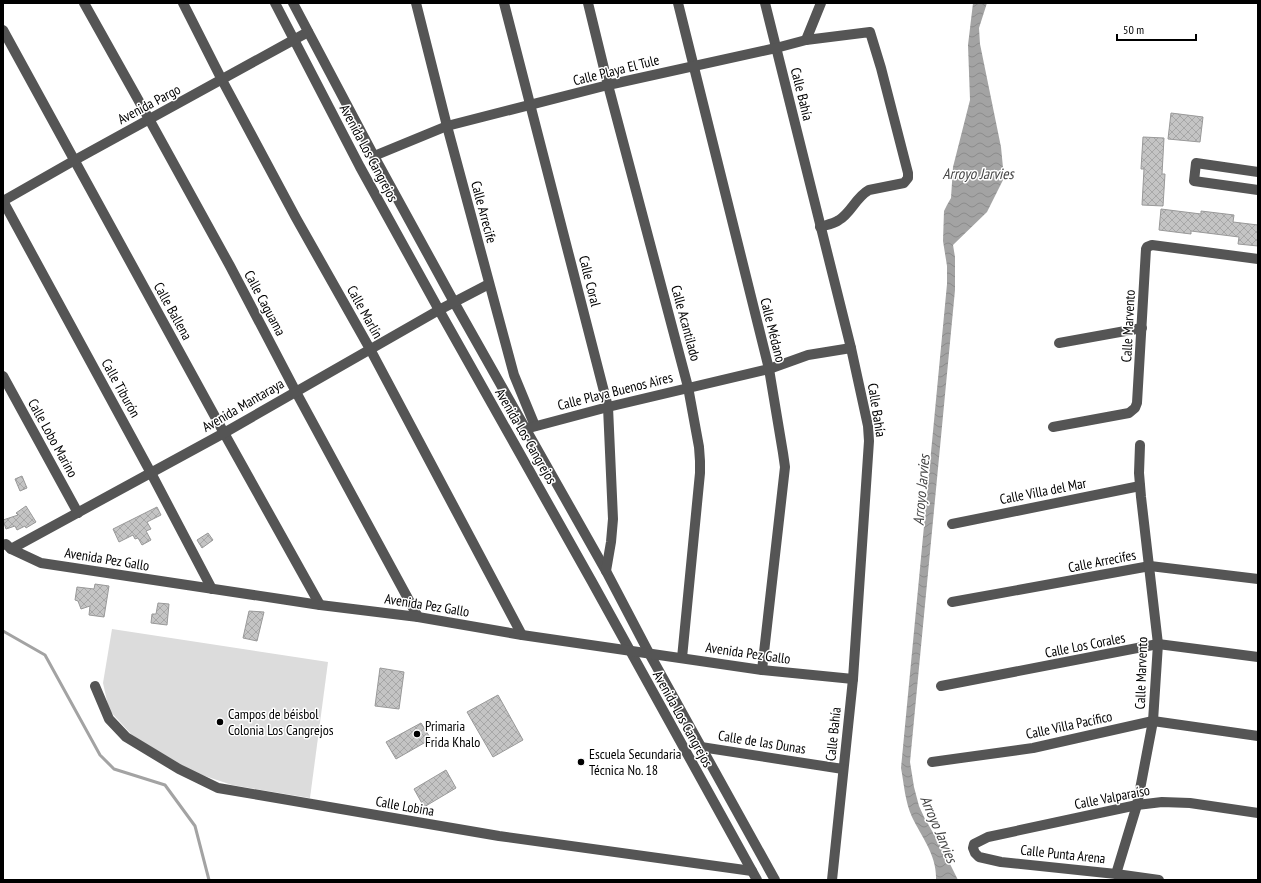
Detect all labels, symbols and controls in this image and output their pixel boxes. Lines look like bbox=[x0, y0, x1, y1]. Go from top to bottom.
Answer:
scale bar bbox=[1117, 16, 1196, 42]
text: 50 m bbox=[1123, 22, 1144, 37]
street label: Calle Playa El Tule bbox=[571, 51, 661, 89]
street label: Calle Bahía bbox=[787, 66, 817, 122]
street label: Avenida Pargo bbox=[114, 80, 184, 128]
street label: Avenida Los Cangrejos bbox=[336, 101, 402, 205]
water label: Arroyo Jarvies bbox=[942, 164, 1015, 183]
street label: Calle Arrecife bbox=[467, 179, 501, 245]
street label: Calle Coral bbox=[575, 254, 605, 309]
street label: Calle Caguama bbox=[240, 267, 290, 339]
street label: Calle Ballena bbox=[150, 279, 196, 343]
street label: Calle Marlín bbox=[343, 282, 387, 342]
street label: Calle Acantilado bbox=[667, 283, 705, 363]
street label: Calle Marvento bbox=[1117, 289, 1139, 363]
street label: Calle Médano bbox=[756, 296, 790, 364]
street label: Calle Tiburón bbox=[98, 356, 144, 420]
street label: Calle Playa Buenos Aires bbox=[556, 368, 675, 414]
street label: Avenida Mantaraya bbox=[199, 374, 287, 436]
street label: Calle Bahía bbox=[864, 382, 890, 438]
street label: Avenida Los Cangrejos bbox=[491, 385, 561, 487]
street label: Calle Lobo Marino bbox=[24, 396, 82, 480]
water label: Arroyo Jarvies bbox=[908, 452, 934, 526]
street label: Calle Villa del Mar bbox=[998, 474, 1088, 508]
street label: Avenida Pez Gallo bbox=[63, 543, 151, 575]
street label: Calle Arrecifes bbox=[1067, 546, 1138, 576]
street label: Avenida Pez Gallo bbox=[383, 589, 471, 621]
street label: Calle Los Corales bbox=[1043, 628, 1127, 662]
street label: Calle Marvento bbox=[1131, 636, 1151, 710]
street label: Avenida Pez Gallo bbox=[704, 638, 792, 668]
street label: Avenida Los Cangrejos bbox=[649, 668, 717, 771]
place label: Campos de béisbol Colonia Los Cangrejos bbox=[228, 705, 334, 739]
street label: Calle Bahía bbox=[821, 706, 845, 762]
street label: Calle Villa Pacífico bbox=[1024, 707, 1114, 743]
marker: Campos de béisbol Colonia Los Cangrejos bbox=[215, 717, 225, 727]
place label: Primaria Frida Khalo bbox=[425, 717, 480, 751]
street label: Calle de las Dunas bbox=[717, 726, 807, 758]
marker: Primaria Frida Khalo bbox=[412, 729, 422, 739]
place label: Escuela Secundaria Técnica No. 18 bbox=[589, 745, 681, 779]
marker: Escuela Secundaria Técnica No. 18 bbox=[576, 757, 586, 767]
street label: Calle Valparaíso bbox=[1073, 781, 1151, 813]
street label: Calle Lobina bbox=[374, 792, 436, 820]
water label: Arroyo Jarvies bbox=[916, 793, 962, 867]
street label: Calle Punta Arena bbox=[1020, 841, 1106, 867]

